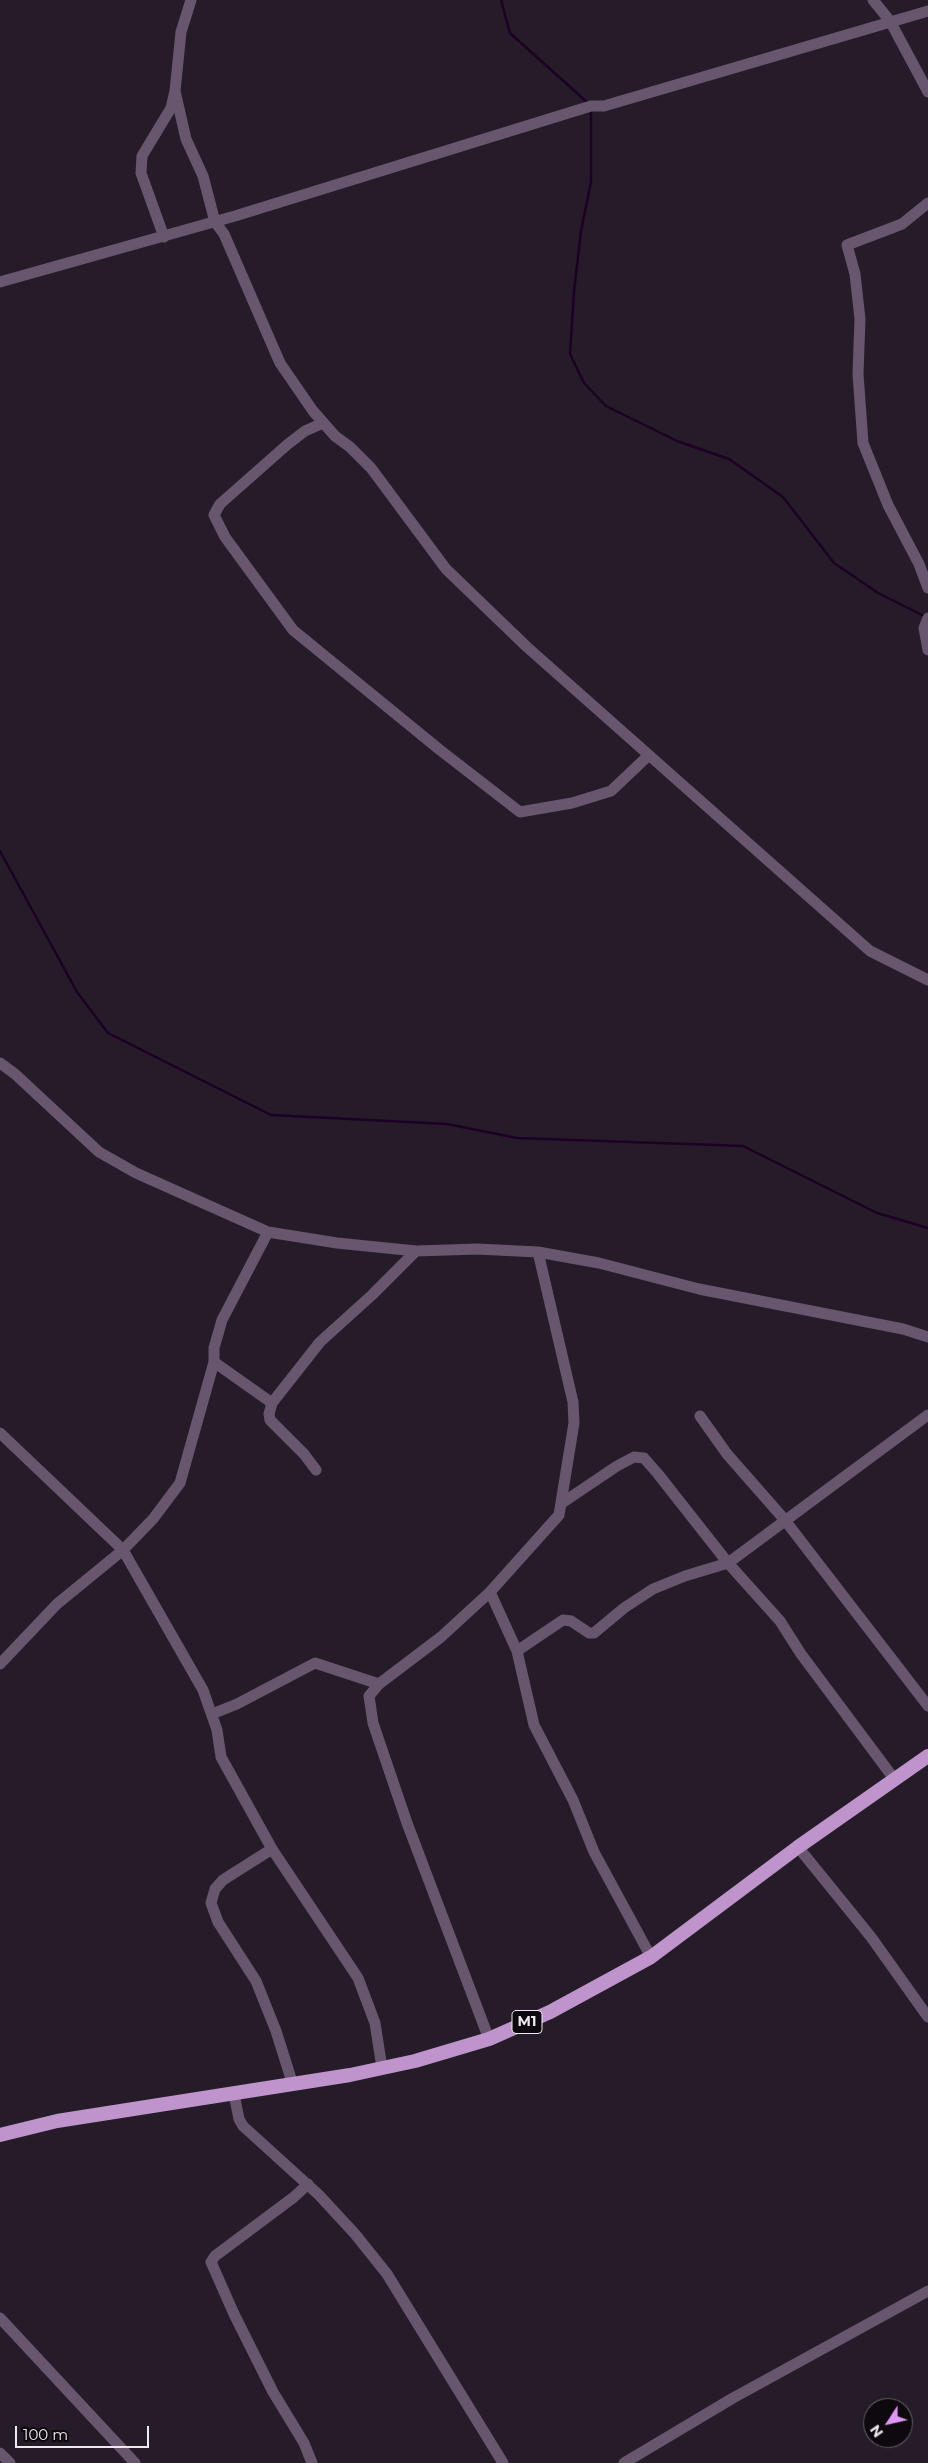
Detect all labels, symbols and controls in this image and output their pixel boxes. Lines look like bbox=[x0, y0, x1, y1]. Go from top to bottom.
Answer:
road number: M1 bbox=[512, 2010, 542, 2034]
north arrow bbox=[863, 2398, 913, 2448]
scale bar bbox=[18, 2416, 151, 2448]
text: N bbox=[866, 2421, 887, 2441]
text: 100 m bbox=[23, 2425, 68, 2444]

